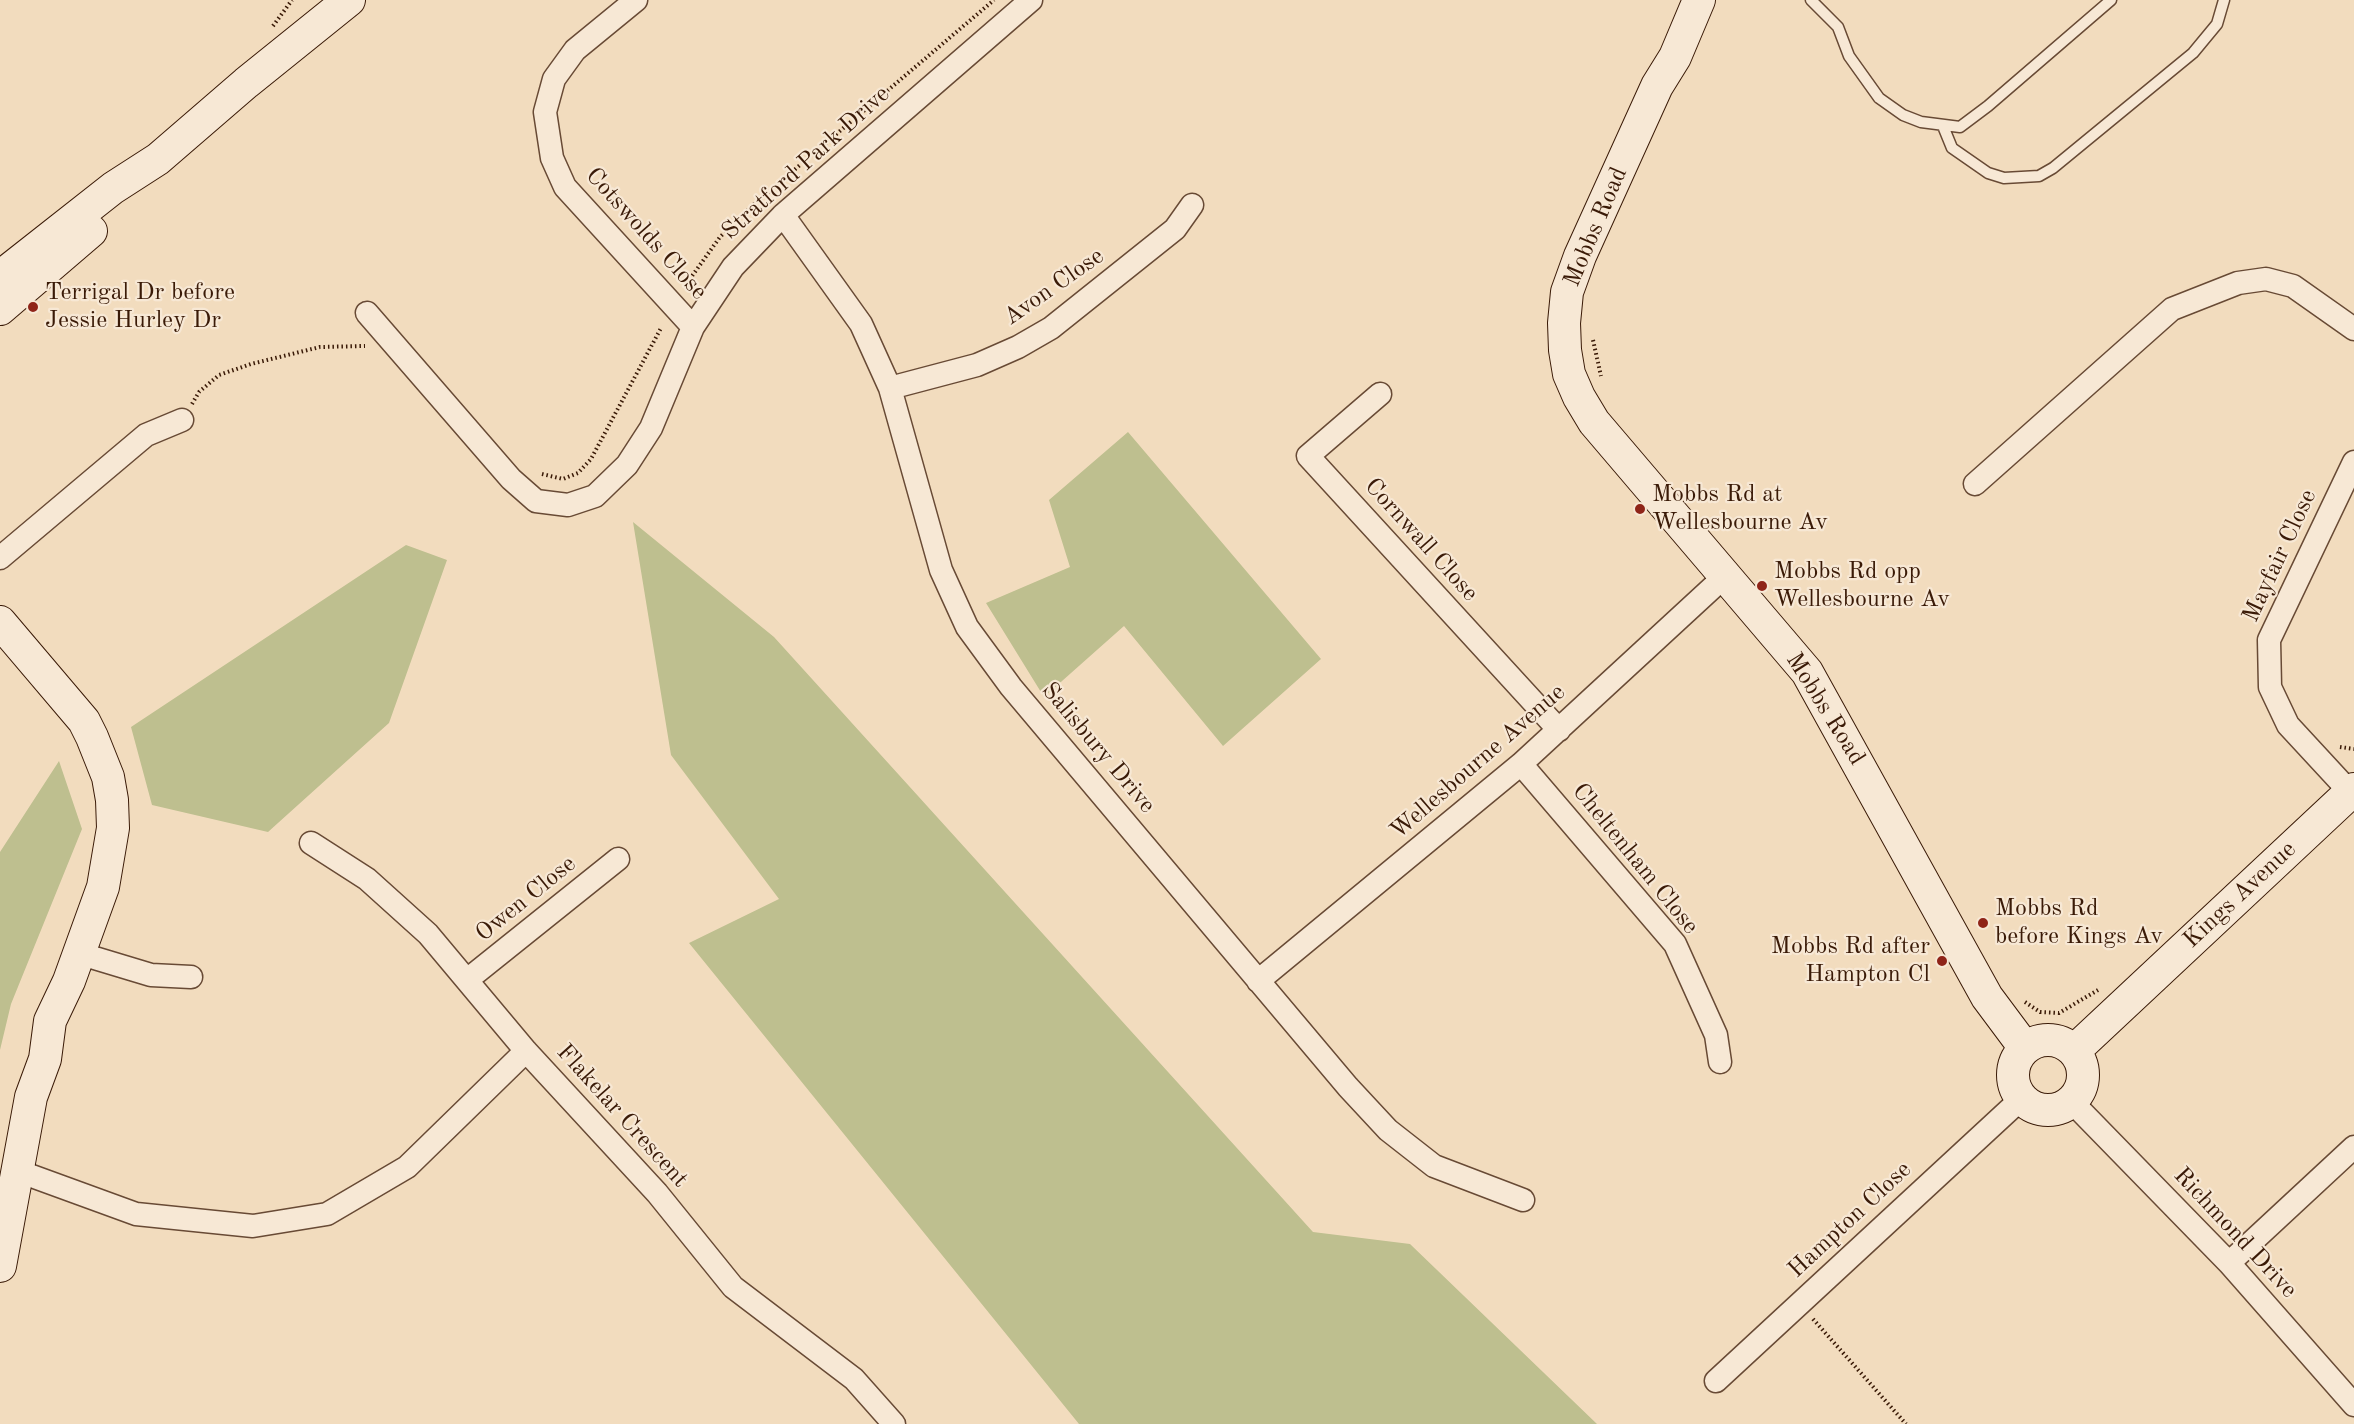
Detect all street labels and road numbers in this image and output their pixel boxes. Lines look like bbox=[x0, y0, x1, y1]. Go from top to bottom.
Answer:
street label: Stratford Park Drive bbox=[716, 80, 896, 246]
street label: Cotswolds Close bbox=[579, 162, 713, 306]
street label: Mobbs Road bbox=[1558, 163, 1634, 291]
street label: Avon Close bbox=[998, 242, 1110, 332]
street label: Cornwall Close bbox=[1358, 472, 1484, 608]
street label: Mayfair Close bbox=[2237, 485, 2323, 627]
street label: Mobbs Road bbox=[1779, 647, 1871, 771]
street label: Salisbury Drive bbox=[1035, 677, 1161, 819]
street label: Wellesbourne Avenue bbox=[1385, 678, 1571, 846]
street label: Cheltenham Close bbox=[1565, 778, 1705, 940]
street label: Kings Avenue bbox=[2178, 835, 2302, 955]
street label: Owen Close bbox=[470, 850, 582, 948]
street label: Flakelar Crescent bbox=[550, 1038, 694, 1194]
street label: Hampton Close bbox=[1782, 1156, 1918, 1284]
street label: Richmond Drive bbox=[2167, 1162, 2303, 1304]

